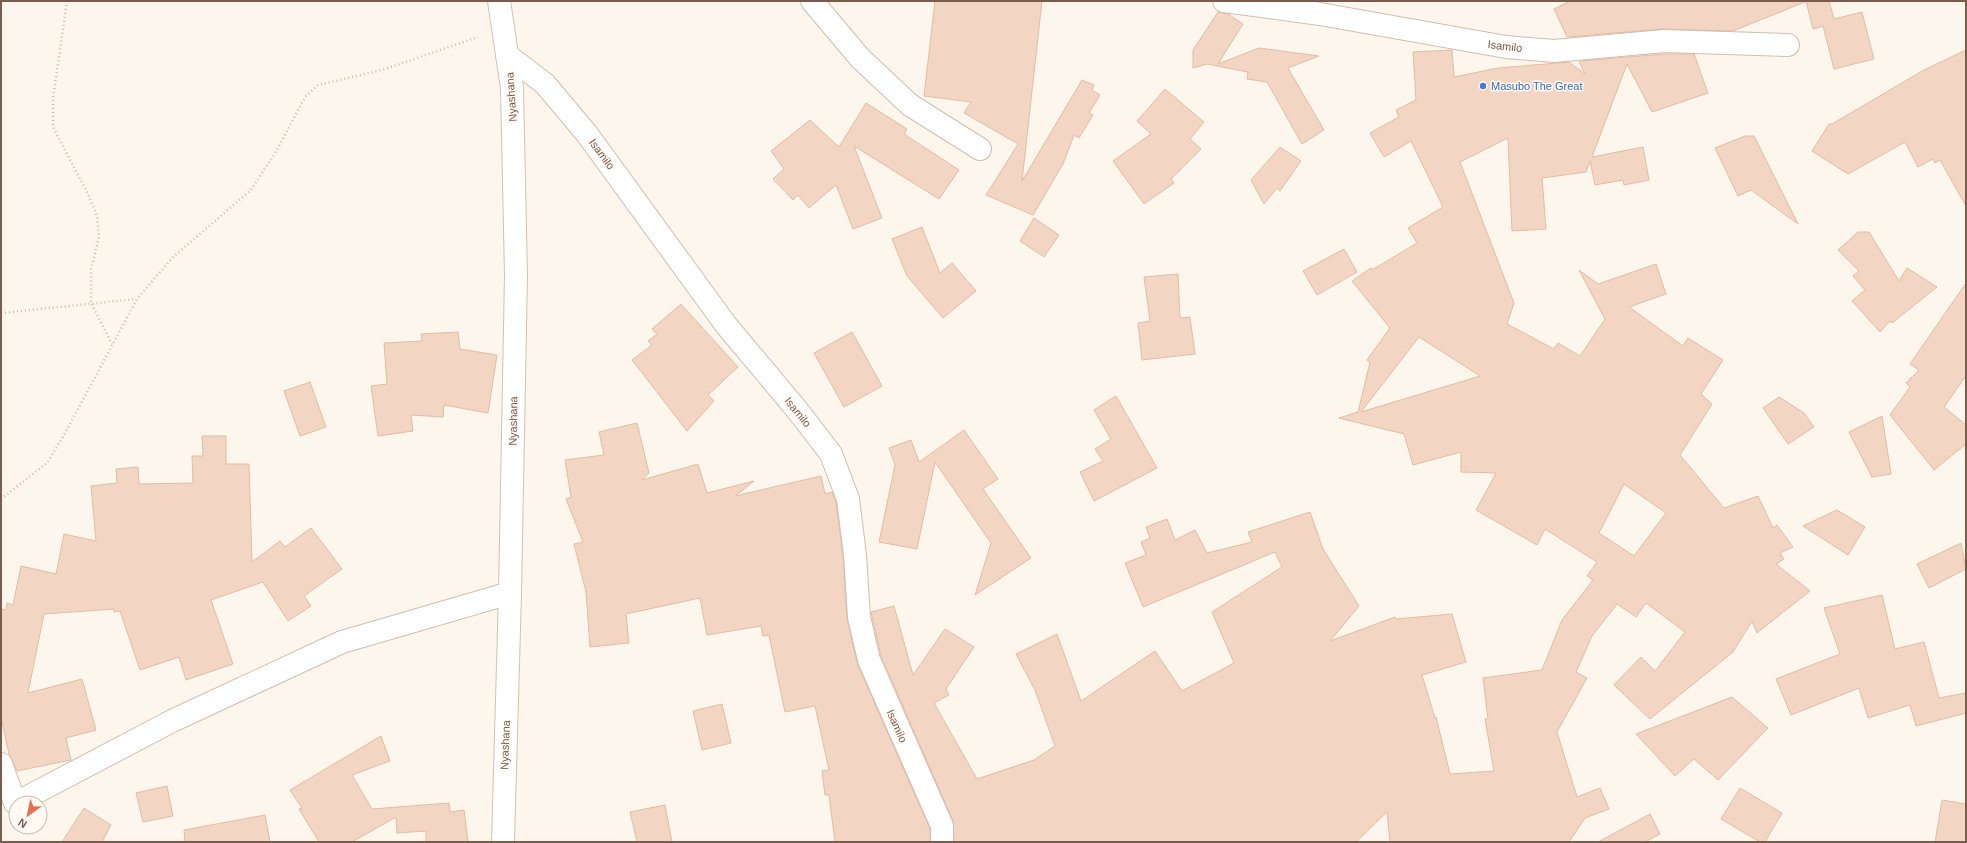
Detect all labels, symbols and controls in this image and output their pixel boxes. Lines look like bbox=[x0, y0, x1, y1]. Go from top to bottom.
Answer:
street label: Isamilo bbox=[1487, 38, 1523, 54]
street label: Nyashana bbox=[503, 71, 519, 122]
place label: Masubo The Great bbox=[1491, 80, 1583, 92]
marker: Masubo The Great bbox=[1478, 81, 1488, 91]
street label: Isamilo bbox=[587, 136, 617, 172]
street label: Nyashana bbox=[507, 395, 519, 446]
street label: Isamilo bbox=[782, 395, 814, 429]
street label: Isamilo bbox=[884, 708, 910, 744]
street label: Nyashana bbox=[498, 719, 512, 770]
north arrow bbox=[8, 795, 48, 835]
text: N bbox=[16, 816, 29, 831]

